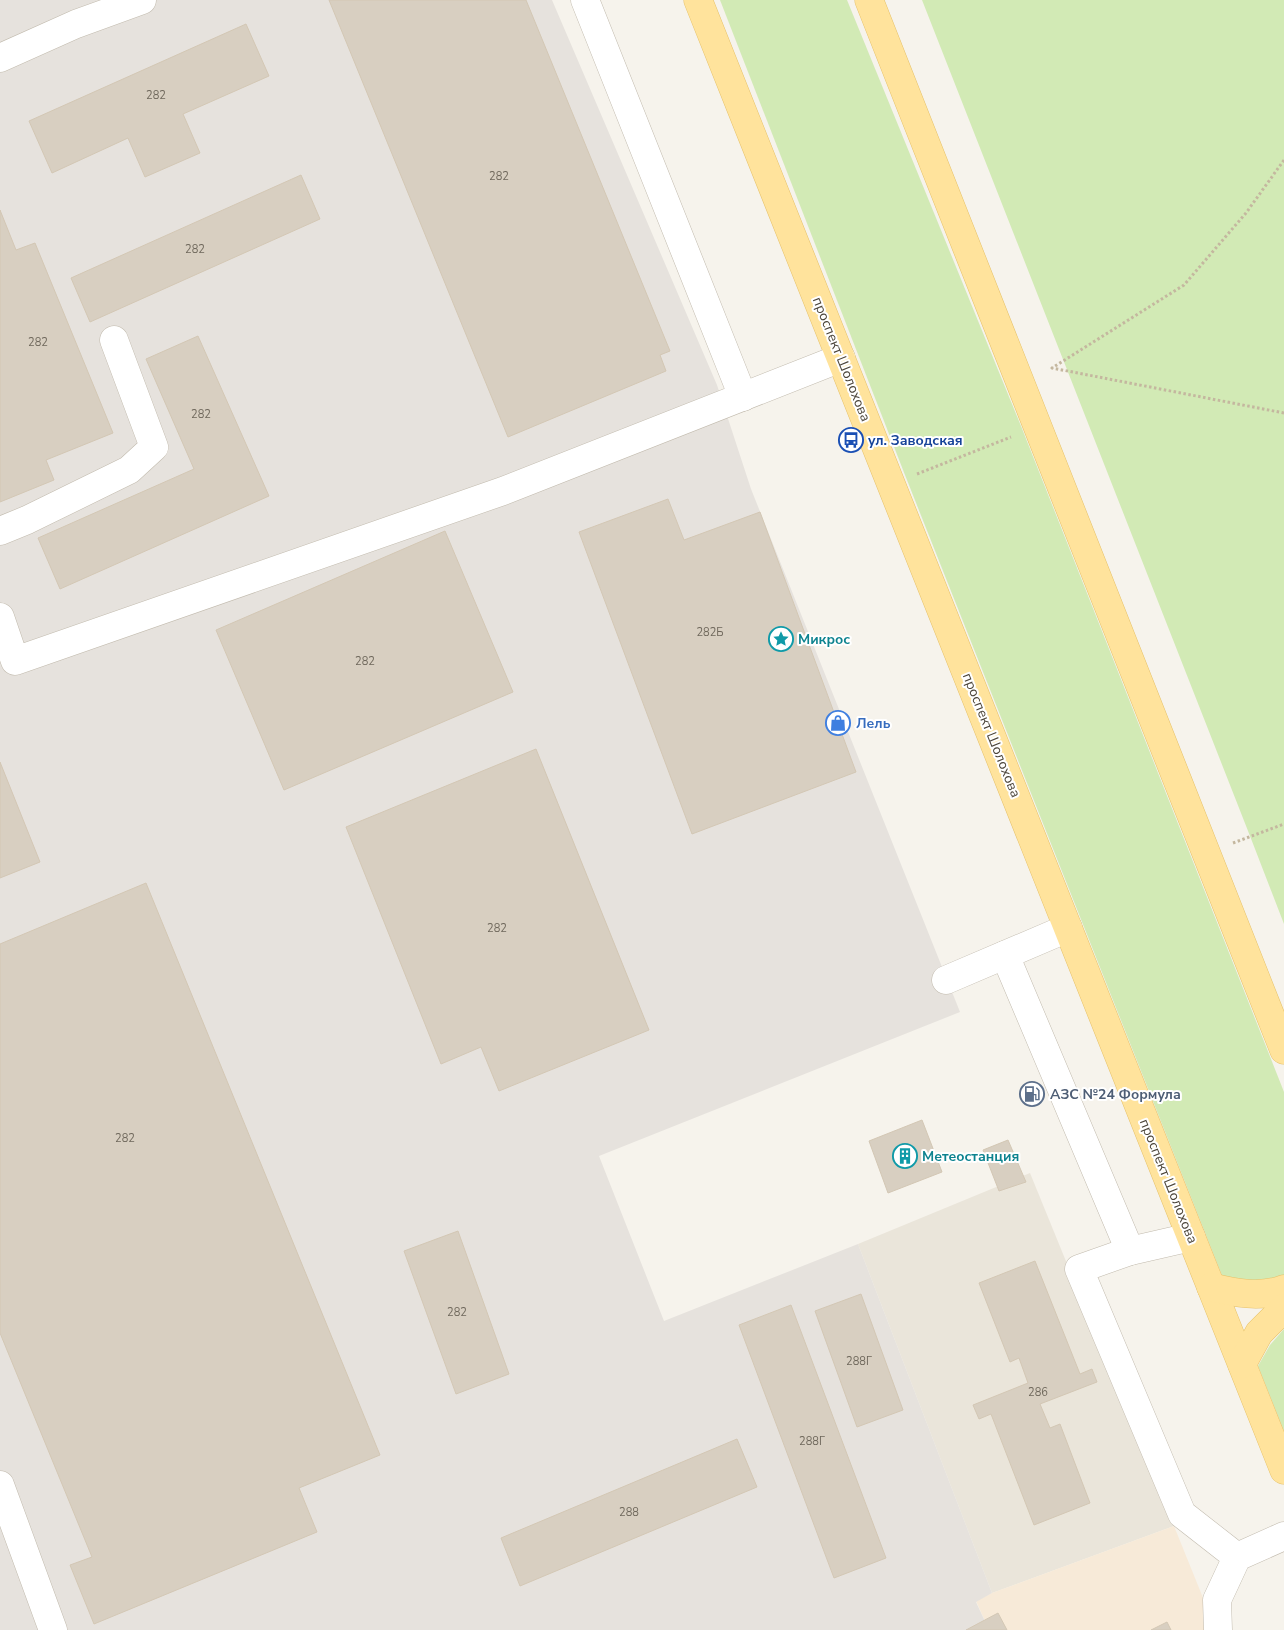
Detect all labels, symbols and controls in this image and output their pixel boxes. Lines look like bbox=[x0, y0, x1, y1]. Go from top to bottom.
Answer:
house number: 282 bbox=[146, 88, 166, 103]
house number: 282 bbox=[489, 169, 509, 184]
house number: 282 bbox=[185, 242, 205, 257]
street label: проспект Шолохова bbox=[808, 294, 875, 424]
house number: 282 bbox=[28, 335, 48, 350]
house number: 282 bbox=[191, 407, 211, 422]
bus stop icon: ул. Заводская bbox=[838, 427, 864, 453]
place label: ул. Заводская bbox=[868, 431, 963, 450]
house number: 282Б bbox=[696, 625, 724, 640]
place icon: Микрос bbox=[768, 626, 794, 652]
place label: Микрос bbox=[798, 630, 850, 649]
house number: 282 bbox=[355, 654, 375, 669]
street label: проспект Шолохова bbox=[958, 670, 1025, 800]
shop icon: Лель bbox=[825, 710, 851, 736]
place label: Лель bbox=[856, 714, 891, 733]
house number: 282 bbox=[487, 921, 507, 936]
fuel station icon: АЗС №24 Формула bbox=[1019, 1081, 1045, 1107]
place label: АЗС №24 Формула bbox=[1050, 1085, 1181, 1104]
street label: проспект Шолохова bbox=[1135, 1116, 1202, 1246]
house number: 282 bbox=[115, 1131, 135, 1146]
building icon: Метеостанция bbox=[892, 1143, 918, 1169]
place label: Метеостанция bbox=[922, 1147, 1019, 1166]
house number: 282 bbox=[447, 1305, 467, 1320]
house number: 288Г bbox=[846, 1354, 872, 1369]
house number: 286 bbox=[1028, 1385, 1048, 1400]
house number: 288Г bbox=[799, 1434, 825, 1449]
house number: 288 bbox=[619, 1505, 639, 1520]

